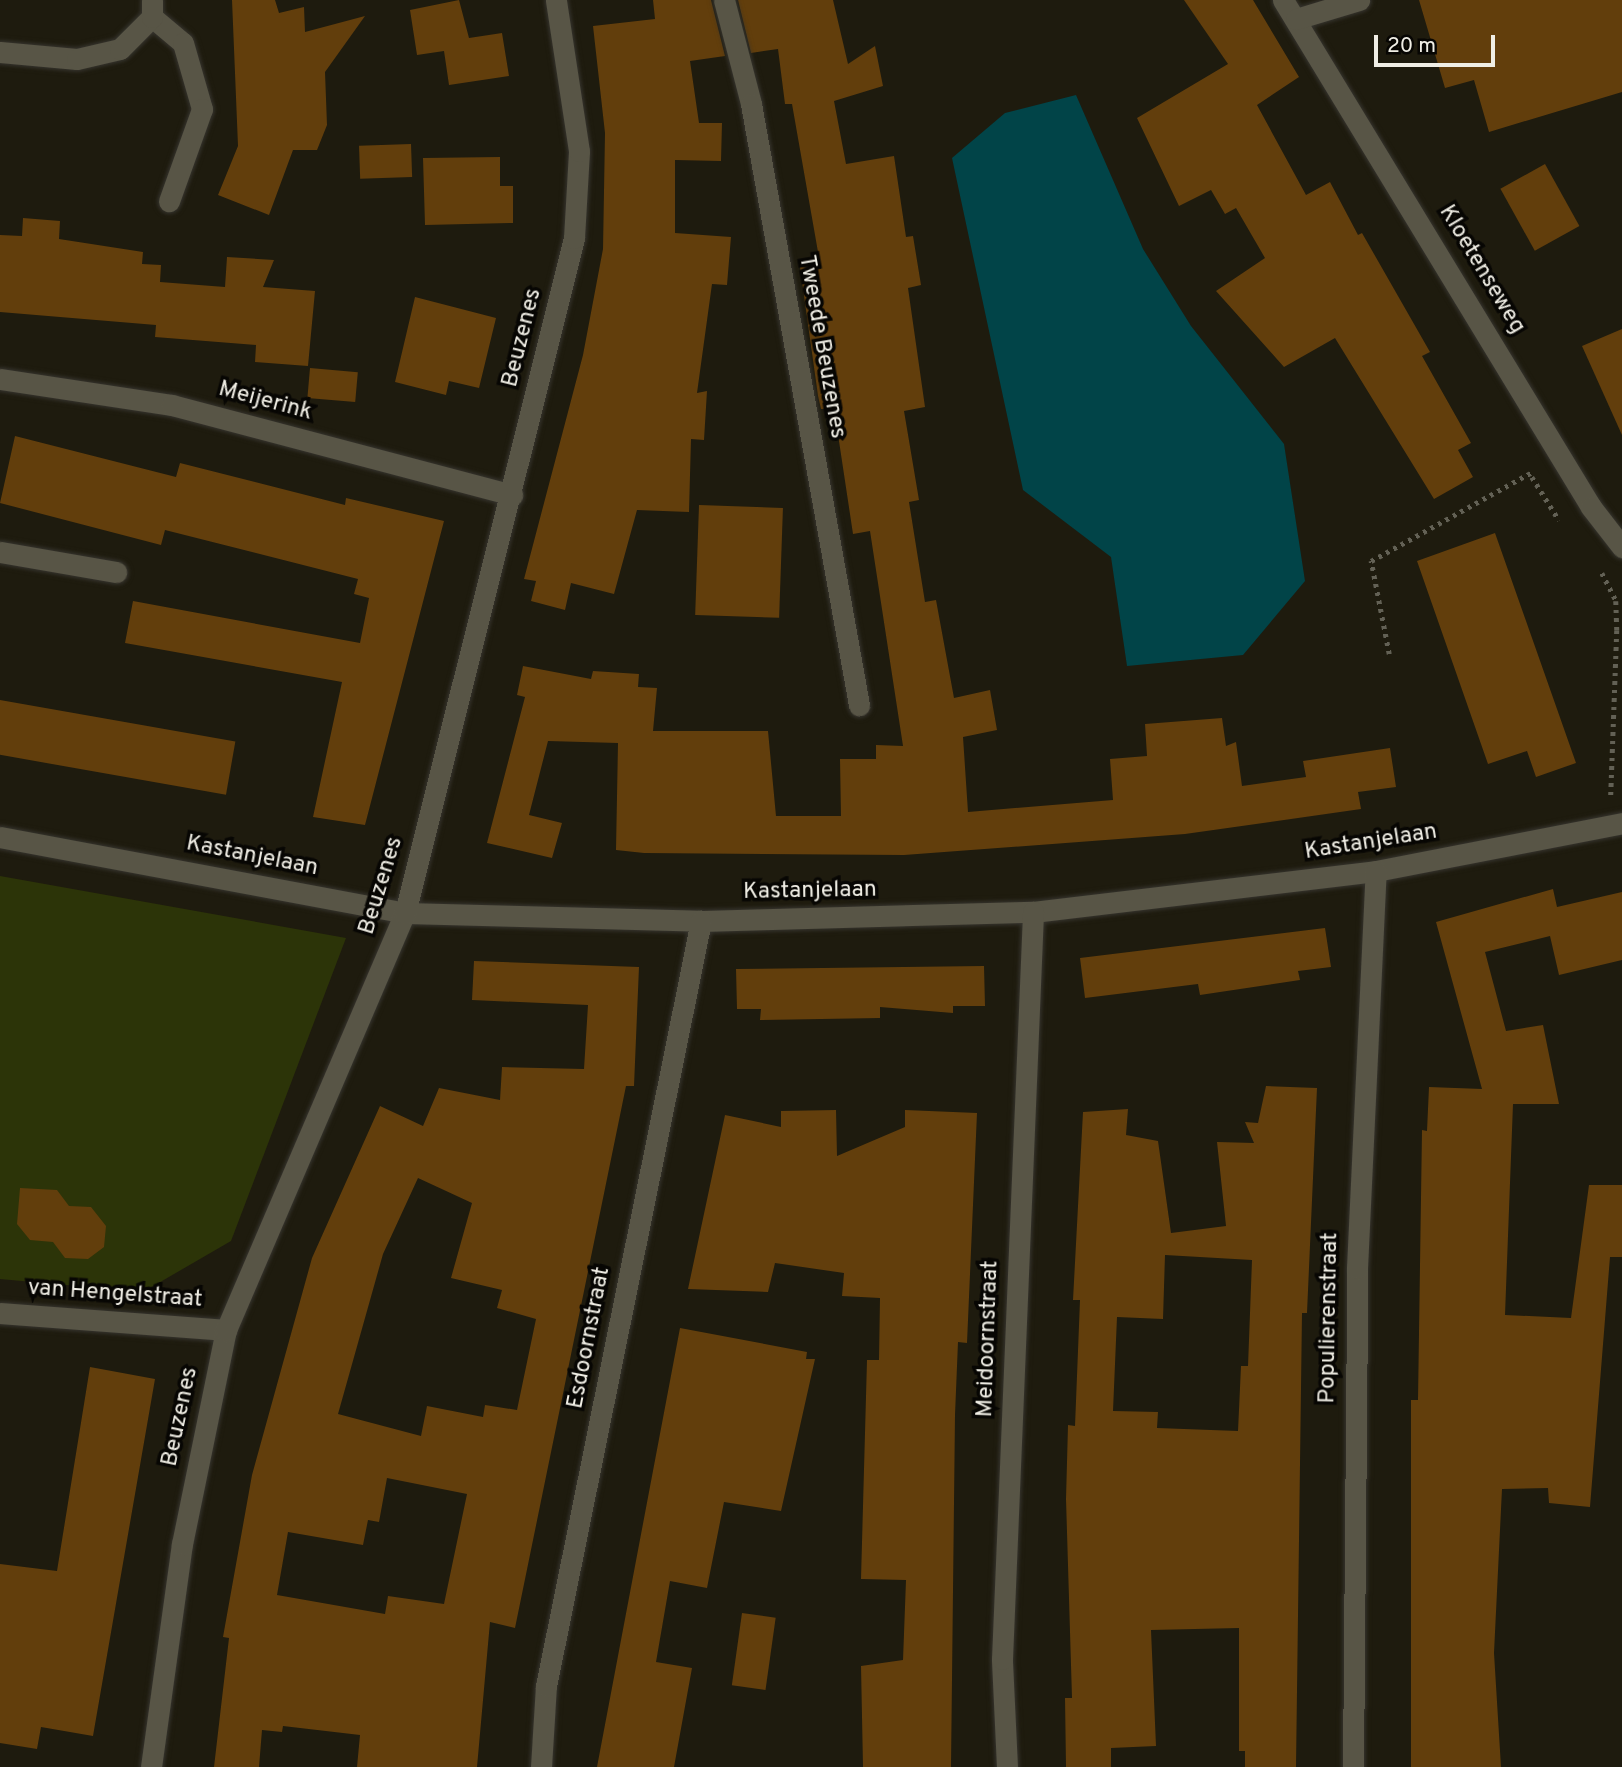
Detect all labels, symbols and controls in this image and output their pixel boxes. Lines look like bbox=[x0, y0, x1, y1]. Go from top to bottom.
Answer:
scale bar bbox=[1377, 21, 1498, 65]
text: 20 m bbox=[1387, 33, 1436, 60]
street label: Kloetenseweg bbox=[1432, 201, 1530, 339]
street label: Tweede Beuzenes bbox=[791, 253, 851, 441]
street label: Beuzenes bbox=[497, 286, 549, 390]
street label: Meijerink bbox=[215, 376, 315, 428]
street label: Kastanjelaan bbox=[1303, 819, 1439, 867]
street label: Kastanjelaan bbox=[184, 831, 320, 883]
street label: Beuzenes bbox=[354, 834, 410, 938]
street label: Kastanjelaan bbox=[743, 877, 877, 907]
street label: Populierenstraat bbox=[1315, 1232, 1345, 1404]
street label: Meidoornstraat bbox=[972, 1260, 1006, 1418]
street label: Esdoornstraat bbox=[563, 1265, 617, 1411]
street label: van Hengelstraat bbox=[27, 1275, 203, 1315]
street label: Beuzenes bbox=[157, 1365, 205, 1469]

